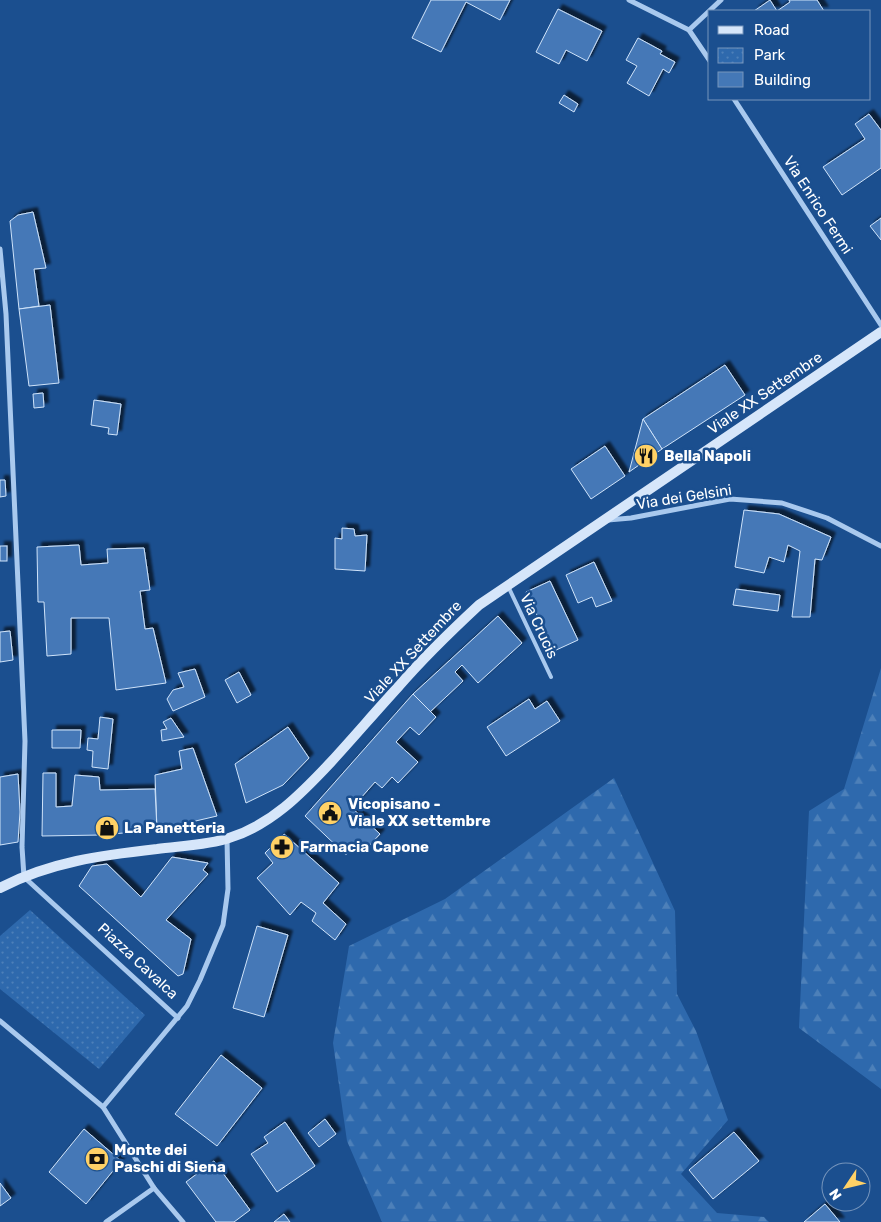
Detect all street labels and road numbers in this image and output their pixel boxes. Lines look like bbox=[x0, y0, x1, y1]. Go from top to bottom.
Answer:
street label: Via Enrico Fermi bbox=[780, 153, 856, 257]
street label: Viale XX Settembre bbox=[704, 348, 826, 438]
street label: Via dei Gelsini bbox=[635, 481, 733, 513]
street label: Via Crucis bbox=[516, 591, 562, 662]
street label: Viale XX Settembre bbox=[361, 597, 465, 707]
street label: Piazza Cavalca bbox=[94, 919, 182, 1003]

